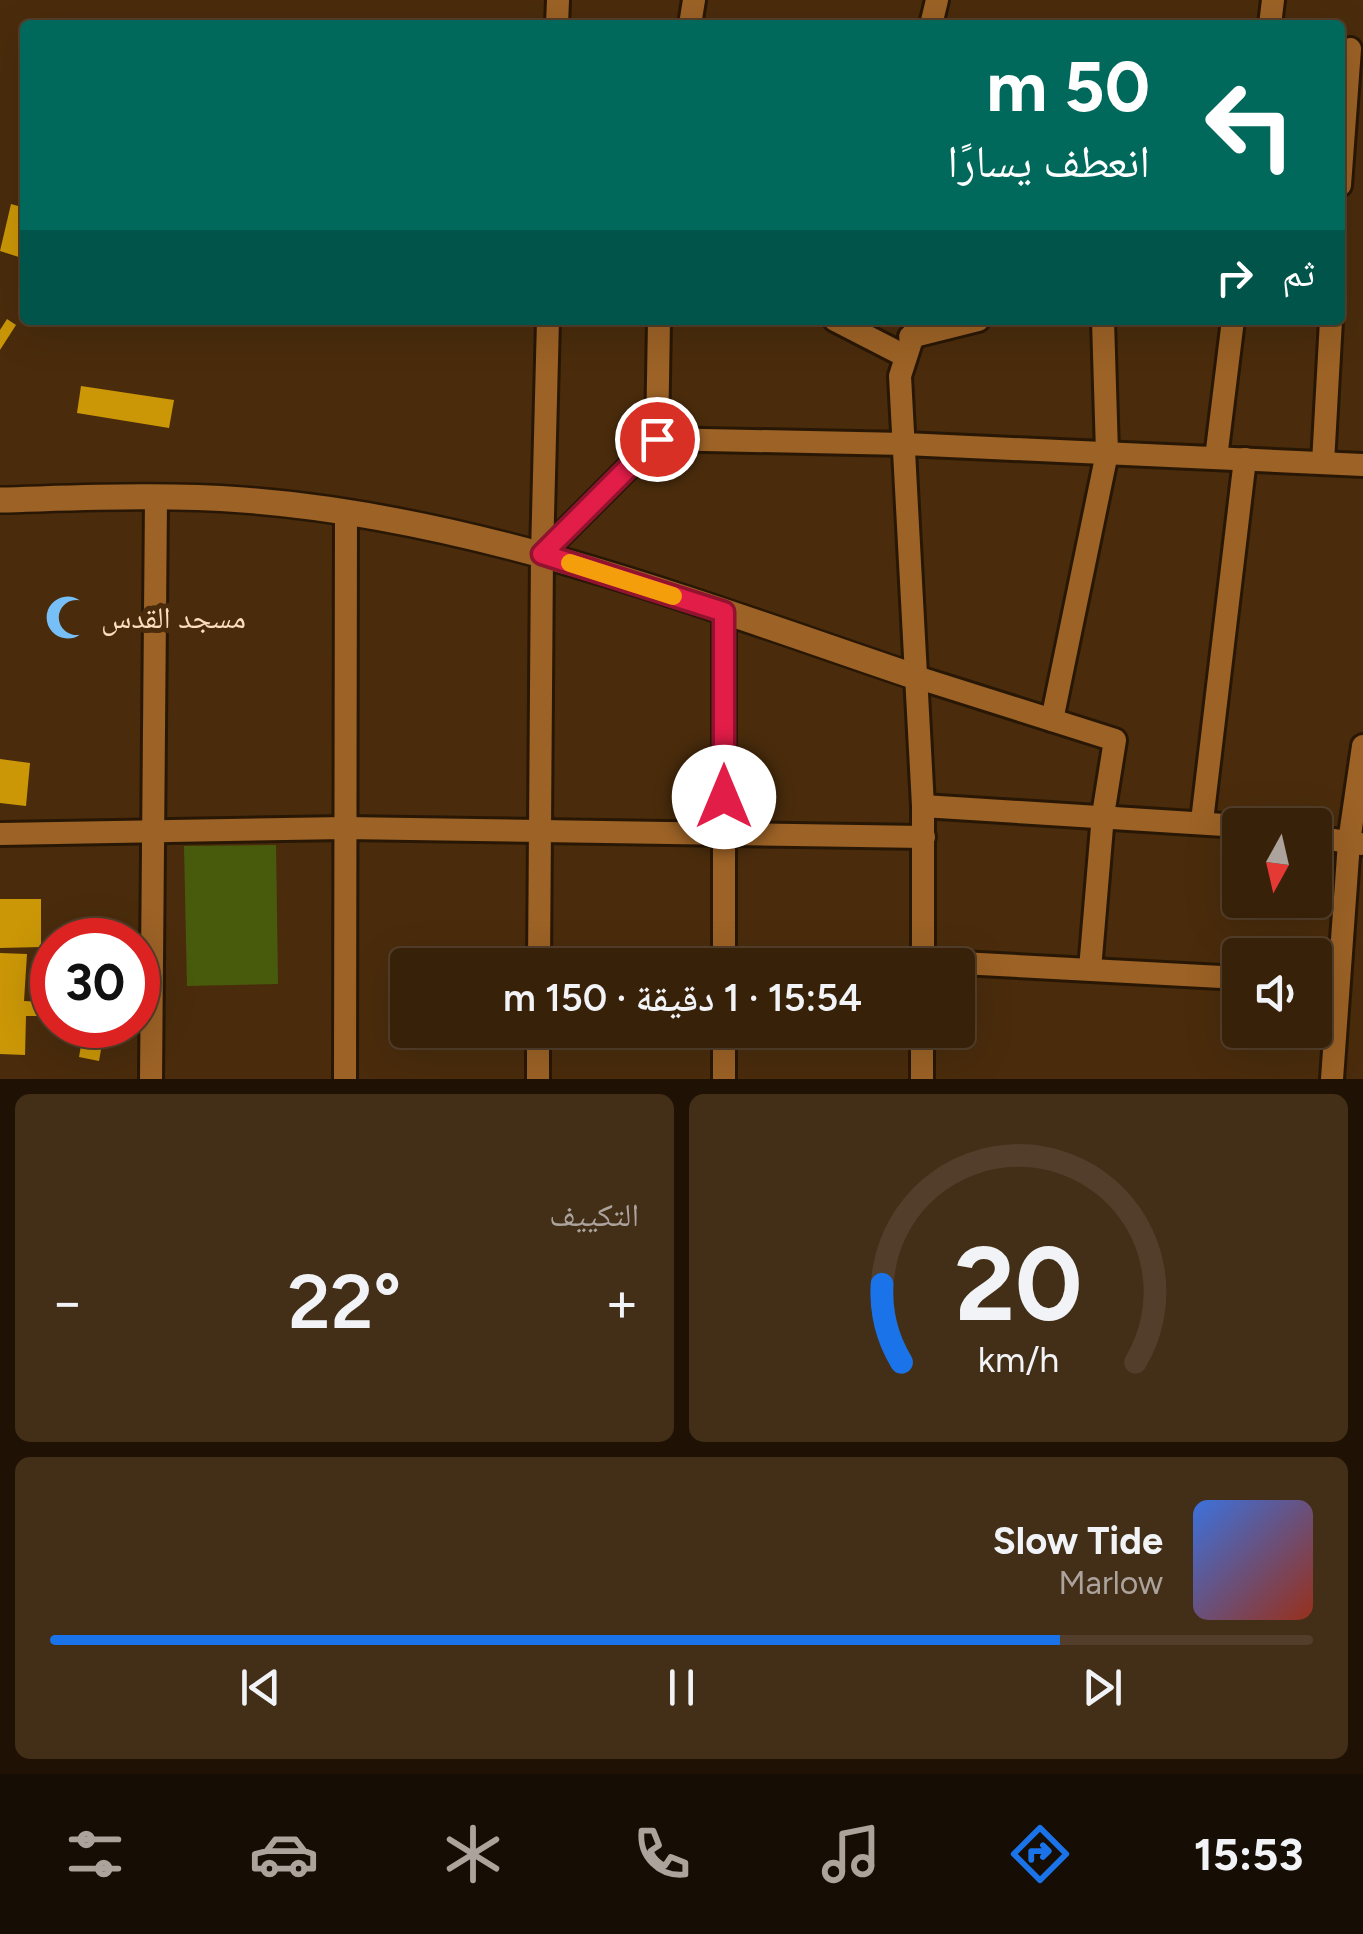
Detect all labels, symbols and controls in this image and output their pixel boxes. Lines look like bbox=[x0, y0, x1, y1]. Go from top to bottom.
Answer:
text: 50 m bbox=[986, 44, 1150, 129]
icon: left bbox=[1185, 60, 1315, 190]
text: انعطف يسارًا bbox=[947, 134, 1150, 188]
icon: right bbox=[1207, 250, 1262, 305]
text: ثم bbox=[1282, 250, 1315, 296]
pin bbox=[615, 397, 700, 482]
icon: arrive bbox=[630, 412, 685, 467]
mosque icon: مسجد القدس bbox=[44, 593, 92, 641]
place label: مسجد القدس bbox=[101, 599, 246, 636]
position arrow bbox=[672, 745, 776, 849]
north arrow bbox=[1222, 808, 1332, 918]
map controls bbox=[1222, 808, 1332, 1048]
speed limit sign: 30 bbox=[30, 918, 160, 1048]
button: sound bbox=[1222, 938, 1332, 1048]
text: 15:54 · 1 دقيقة · 150 m bbox=[503, 975, 862, 1021]
text: التكييف bbox=[549, 1196, 639, 1234]
text: 20 bbox=[955, 1221, 1082, 1346]
text: 22° bbox=[288, 1257, 401, 1347]
text: − bbox=[50, 1269, 84, 1335]
text: + bbox=[605, 1269, 639, 1335]
text: km/h bbox=[978, 1338, 1059, 1381]
text: Slow Tide bbox=[993, 1518, 1163, 1564]
text: Marlow bbox=[1059, 1564, 1163, 1602]
icon: previous bbox=[233, 1660, 288, 1715]
icon: pause bbox=[654, 1660, 709, 1715]
icon: next bbox=[1075, 1660, 1130, 1715]
icon: filters bbox=[60, 1819, 130, 1889]
icon: car bbox=[249, 1819, 319, 1889]
icon: climate bbox=[438, 1819, 508, 1889]
icon: phone bbox=[627, 1819, 697, 1889]
icon: music bbox=[816, 1819, 886, 1889]
icon: directions bbox=[1005, 1819, 1075, 1889]
text: 15:53 bbox=[1194, 1827, 1304, 1881]

